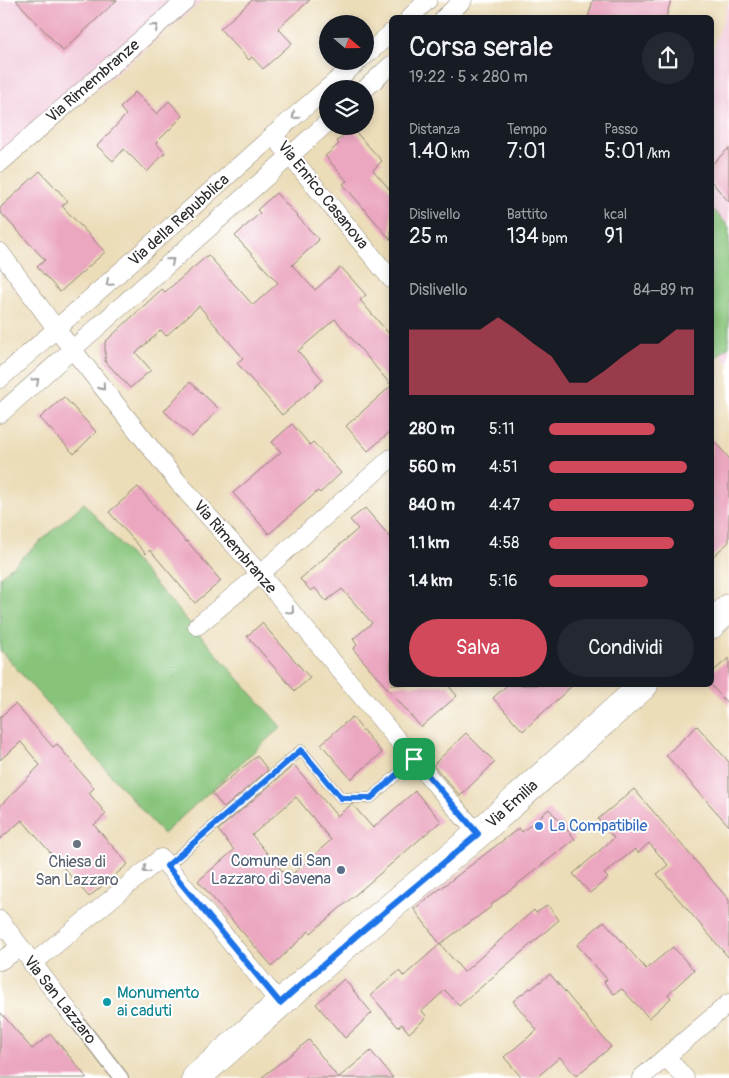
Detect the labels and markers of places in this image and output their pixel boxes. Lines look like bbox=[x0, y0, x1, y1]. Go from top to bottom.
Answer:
pin bbox=[393, 738, 435, 780]
place label: La Compatibile bbox=[549, 816, 647, 836]
marker: La Compatibile bbox=[533, 820, 545, 832]
marker: Chiesa di San Lazzaro bbox=[71, 838, 83, 850]
place label: Comune di San Lazzaro di Savena bbox=[211, 851, 331, 889]
place label: Chiesa di San Lazzaro bbox=[35, 852, 119, 890]
marker: Comune di San Lazzaro di Savena bbox=[335, 864, 347, 876]
place label: Monumento ai caduti bbox=[117, 983, 200, 1021]
marker: Monumento ai caduti bbox=[101, 996, 113, 1008]

